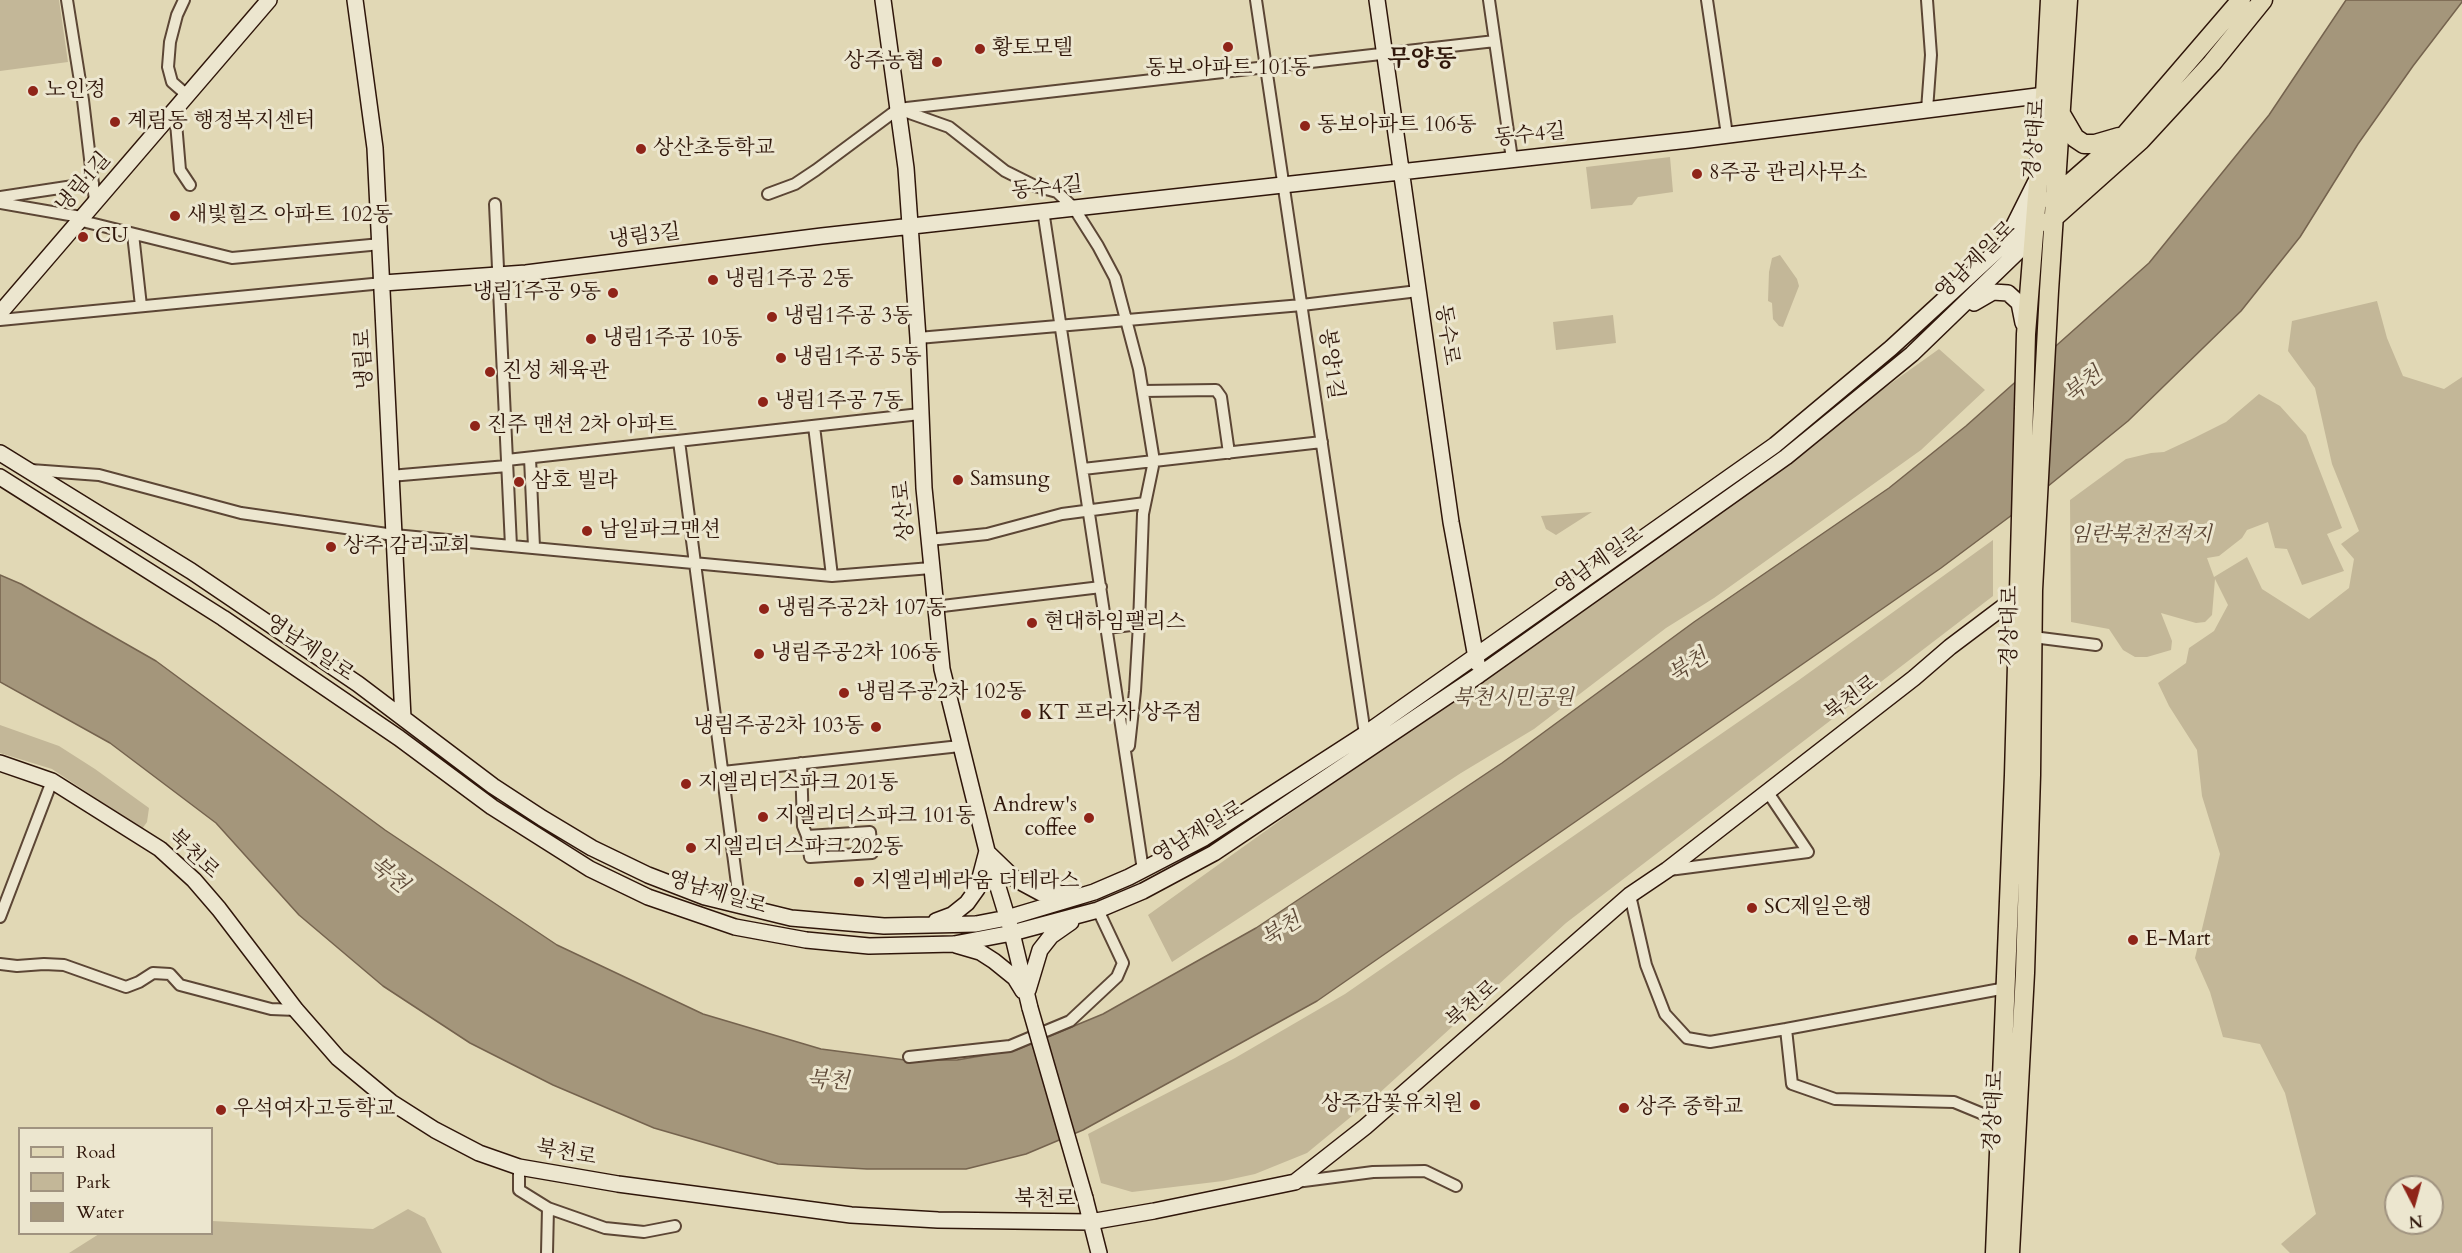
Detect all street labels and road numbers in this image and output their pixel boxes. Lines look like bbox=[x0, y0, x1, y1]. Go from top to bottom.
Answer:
street label: 경상대로 bbox=[2021, 98, 2051, 180]
street label: 동수4길 bbox=[1493, 120, 1567, 152]
street label: 냉림1길 bbox=[51, 148, 117, 218]
street label: 동수4길 bbox=[1010, 173, 1084, 205]
street label: 영남제일로 bbox=[1931, 217, 2021, 305]
street label: 냉림3길 bbox=[608, 220, 682, 254]
street label: 동수로 bbox=[1429, 303, 1463, 367]
street label: 봉양1길 bbox=[1313, 327, 1347, 401]
street label: 냉림로 bbox=[351, 328, 379, 390]
street label: 상산로 bbox=[890, 480, 920, 542]
street label: 영남제일로 bbox=[1551, 523, 1649, 601]
street label: 경상대로 bbox=[1998, 585, 2024, 667]
street label: 영남제일로 bbox=[260, 610, 358, 688]
street label: 북천로 bbox=[1820, 671, 1884, 727]
street label: 영남제일로 bbox=[1149, 796, 1249, 870]
street label: 북천로 bbox=[162, 825, 224, 885]
street label: 영남제일로 bbox=[665, 867, 769, 921]
street label: 북천로 bbox=[1442, 976, 1504, 1034]
street label: 경상대로 bbox=[1980, 1070, 2010, 1152]
street label: 북천로 bbox=[534, 1136, 598, 1172]
street label: 북천로 bbox=[1015, 1187, 1075, 1213]

